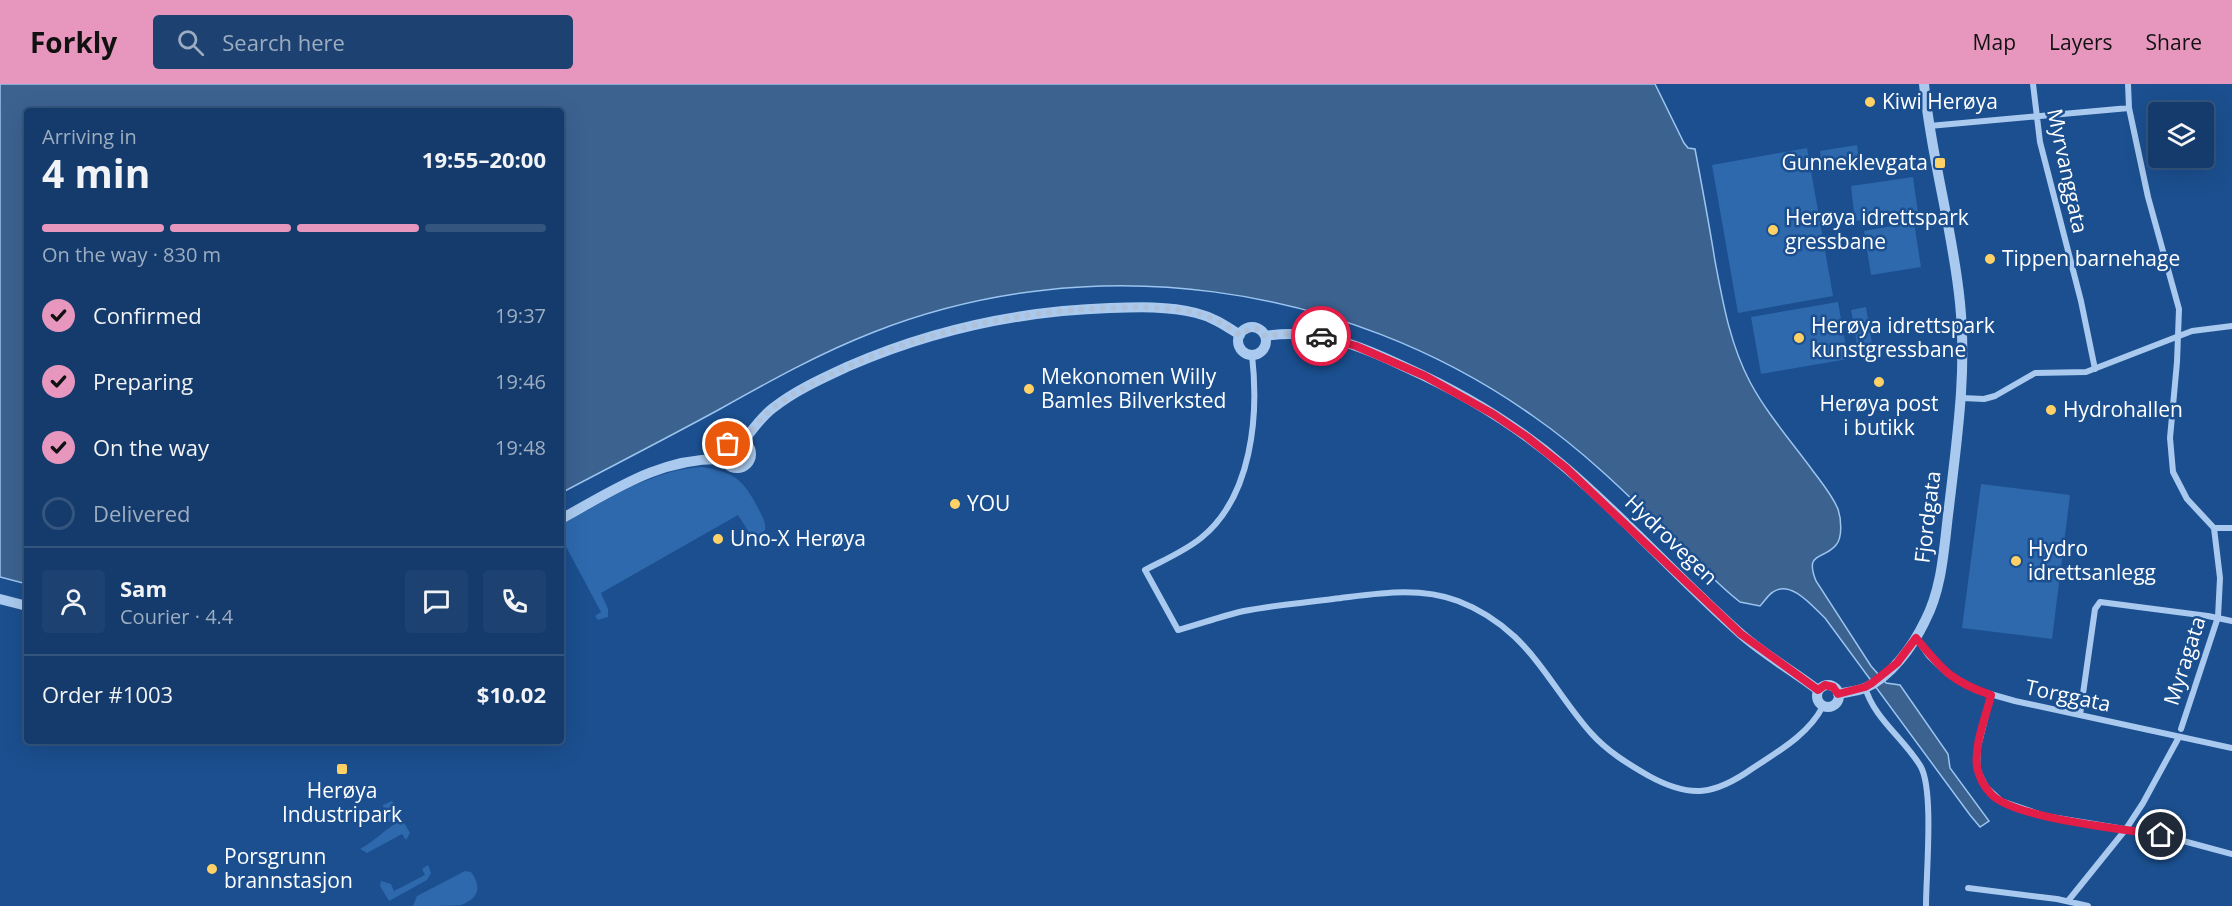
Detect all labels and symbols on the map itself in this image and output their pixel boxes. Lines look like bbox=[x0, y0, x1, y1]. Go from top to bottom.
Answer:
place label: Kiwi Herøya bbox=[1882, 87, 1998, 115]
marker: Kiwi Herøya bbox=[1863, 95, 1877, 109]
street label: Myrvanggata bbox=[2041, 106, 2095, 236]
place label: Gunneklevgata bbox=[1781, 148, 1928, 176]
marker: Gunneklevgata bbox=[1933, 156, 1947, 170]
place label: Herøya idrettspark gressbane bbox=[1785, 203, 1969, 255]
marker: Herøya idrettspark gressbane bbox=[1766, 223, 1780, 237]
place label: Tippen barnehage bbox=[2002, 244, 2180, 272]
marker: Tippen barnehage bbox=[1983, 252, 1997, 266]
courier bbox=[1291, 306, 1351, 366]
place label: Herøya idrettspark kunstgressbane bbox=[1811, 311, 1995, 363]
marker: Herøya idrettspark kunstgressbane bbox=[1792, 331, 1806, 345]
place label: Mekonomen Willy Bamles Bilverksted bbox=[1041, 362, 1226, 414]
marker: Herøya post i butikk bbox=[1872, 375, 1886, 389]
marker: Mekonomen Willy Bamles Bilverksted bbox=[1022, 382, 1036, 396]
place label: Herøya post i butikk bbox=[1819, 389, 1939, 441]
place label: Hydrohallen bbox=[2063, 395, 2183, 423]
marker: Hydrohallen bbox=[2044, 403, 2058, 417]
pin bbox=[702, 418, 753, 469]
street label: Fjordgata bbox=[1907, 469, 1947, 564]
street label: Hydrovegen bbox=[1619, 488, 1724, 590]
place label: YOU bbox=[967, 489, 1010, 517]
marker: YOU bbox=[948, 497, 962, 511]
place label: Uno-X Herøya bbox=[730, 524, 866, 552]
marker: Uno-X Herøya bbox=[711, 532, 725, 546]
place label: Hydro idrettsanlegg bbox=[2028, 534, 2156, 586]
marker: Hydro idrettsanlegg bbox=[2009, 554, 2023, 568]
street label: Myragata bbox=[2157, 613, 2212, 709]
street label: Torggata bbox=[2023, 672, 2113, 718]
marker: Herøya Industripark bbox=[335, 762, 349, 776]
place label: Herøya Industripark bbox=[282, 776, 402, 828]
pin bbox=[2135, 809, 2186, 860]
place label: Porsgrunn brannstasjon bbox=[224, 842, 353, 894]
marker: Porsgrunn brannstasjon bbox=[205, 862, 219, 876]

